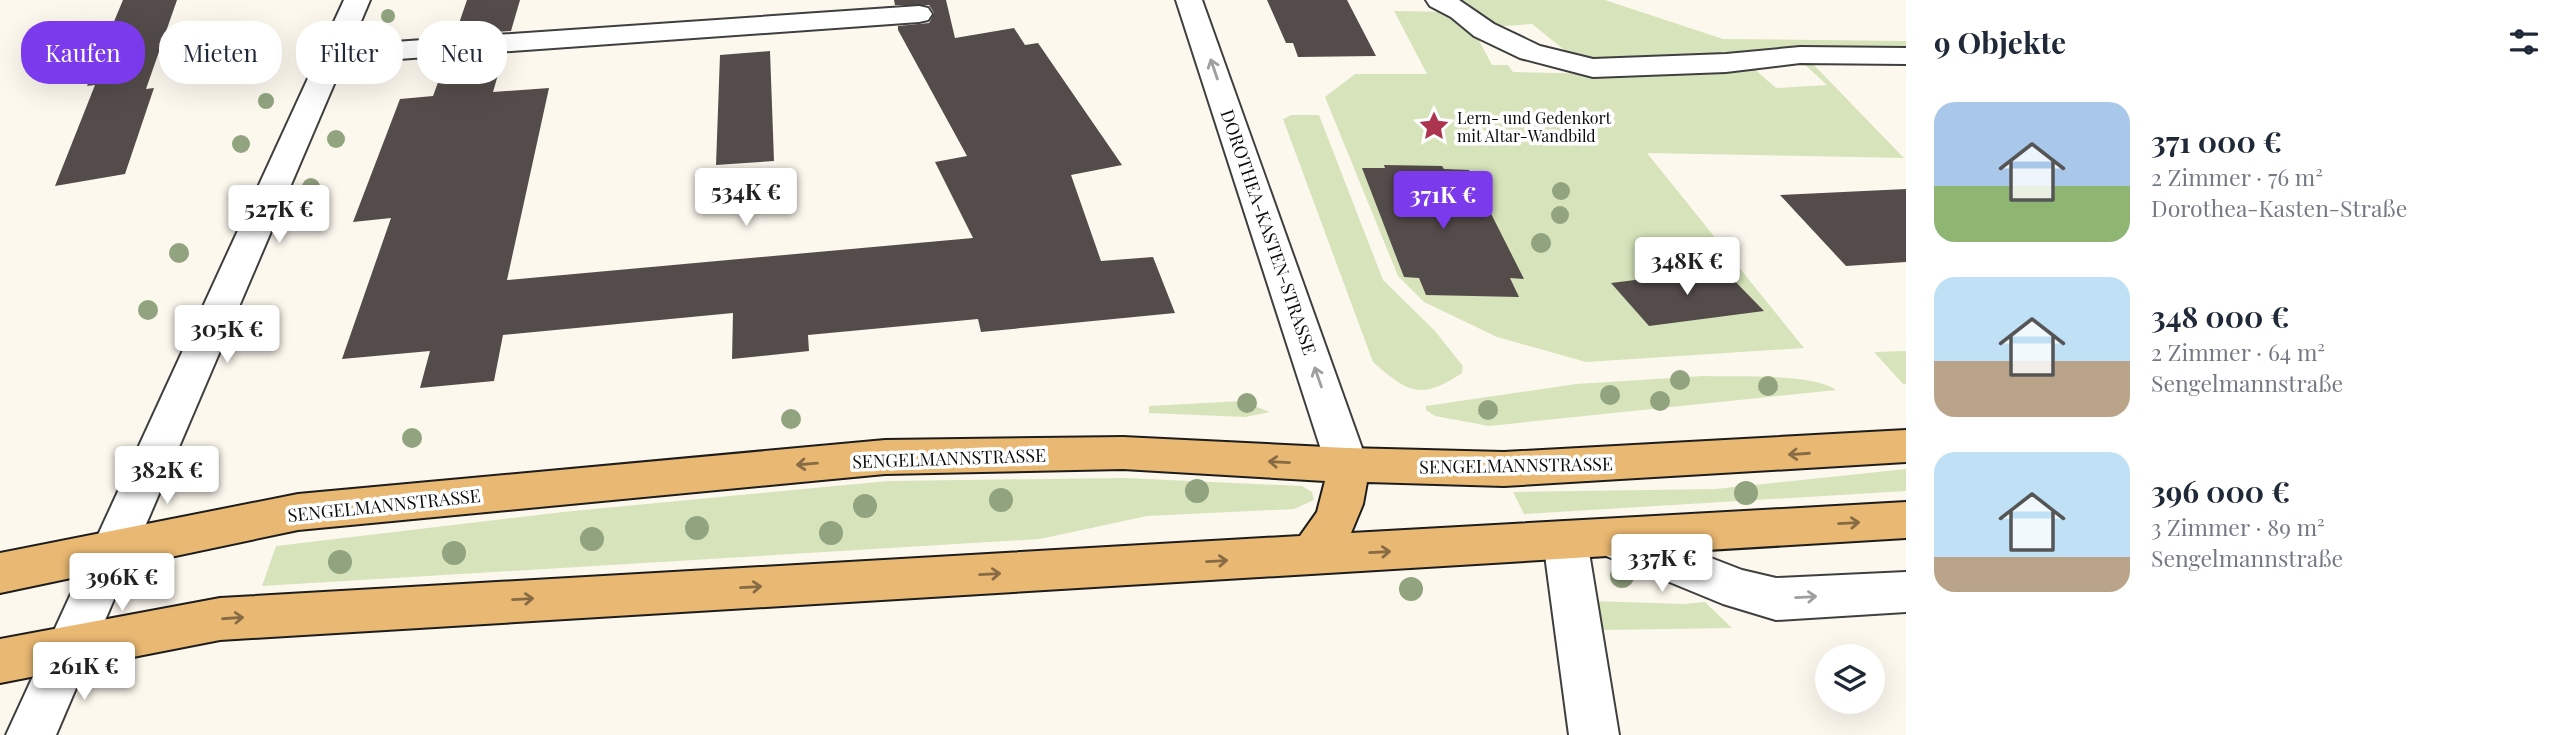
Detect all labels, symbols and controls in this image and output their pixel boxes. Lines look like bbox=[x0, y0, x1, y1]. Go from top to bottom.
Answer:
chip: Kaufen bbox=[21, 21, 145, 84]
chip: Mieten bbox=[159, 21, 282, 84]
chip: Filter bbox=[296, 21, 403, 84]
chip: Neu bbox=[417, 21, 507, 84]
text: 9 Objekte bbox=[1934, 22, 2066, 62]
icon: filters bbox=[2505, 23, 2543, 61]
one-way arrow bbox=[1206, 58, 1219, 80]
street label: DOROTHEA-KASTEN-STRASSE bbox=[1216, 106, 1322, 358]
place label: Lern- und Gedenkort mit Altar-Wandbild bbox=[1457, 107, 1612, 146]
place icon: Lern- und Gedenkort mit Altar-Wandbild bbox=[1417, 109, 1451, 143]
text: 371 000 € bbox=[2151, 121, 2282, 161]
icon: home bbox=[1990, 130, 2074, 214]
text: 2 Zimmer · 76 m² bbox=[2151, 161, 2323, 192]
pin: 534K € bbox=[689, 168, 803, 228]
pin: 371K € bbox=[1386, 172, 1500, 231]
text: 534K € bbox=[711, 175, 781, 206]
text: 371K € bbox=[1410, 178, 1476, 209]
pin: 527K € bbox=[222, 186, 336, 245]
text: 527K € bbox=[244, 192, 314, 223]
text: Dorothea-Kasten-Straße bbox=[2151, 192, 2407, 223]
pin: 348K € bbox=[1630, 238, 1744, 297]
text: 348K € bbox=[1651, 244, 1723, 275]
text: 348 000 € bbox=[2151, 296, 2290, 336]
icon: home bbox=[1990, 305, 2074, 389]
pin: 305K € bbox=[170, 306, 284, 365]
text: 305K € bbox=[191, 312, 263, 343]
text: 2 Zimmer · 64 m² bbox=[2151, 336, 2325, 367]
one-way arrow bbox=[1311, 366, 1324, 388]
text: Sengelmannstraße bbox=[2151, 367, 2343, 398]
street label: SENGELMANNSTRASSE bbox=[852, 443, 1046, 473]
pin: 382K € bbox=[110, 447, 224, 506]
one-way arrow bbox=[1788, 448, 1811, 461]
street label: SENGELMANNSTRASSE bbox=[1419, 451, 1613, 479]
text: 382K € bbox=[131, 453, 203, 484]
one-way arrow bbox=[1268, 455, 1291, 468]
one-way arrow bbox=[796, 458, 819, 471]
text: 396 000 € bbox=[2151, 471, 2290, 511]
icon: home bbox=[1990, 480, 2074, 564]
street label: SENGELMANNSTRASSE bbox=[286, 483, 482, 527]
text: 3 Zimmer · 89 m² bbox=[2151, 511, 2325, 542]
one-way arrow bbox=[1837, 517, 1860, 530]
pin: 337K € bbox=[1605, 534, 1719, 594]
text: 337K € bbox=[1627, 541, 1697, 572]
text: Sengelmannstraße bbox=[2151, 542, 2343, 573]
one-way arrow bbox=[1368, 545, 1391, 558]
pin: 396K € bbox=[65, 554, 179, 613]
one-way arrow bbox=[1205, 555, 1228, 568]
text: 396K € bbox=[85, 560, 159, 591]
one-way arrow bbox=[978, 567, 1001, 580]
one-way arrow bbox=[739, 580, 762, 593]
one-way arrow bbox=[1794, 591, 1817, 604]
one-way arrow bbox=[512, 593, 535, 606]
one-way arrow bbox=[222, 611, 244, 624]
pin: 261K € bbox=[27, 642, 141, 702]
map controls bbox=[1815, 644, 1885, 714]
button: layers bbox=[1815, 644, 1885, 714]
text: 261K € bbox=[49, 649, 119, 680]

